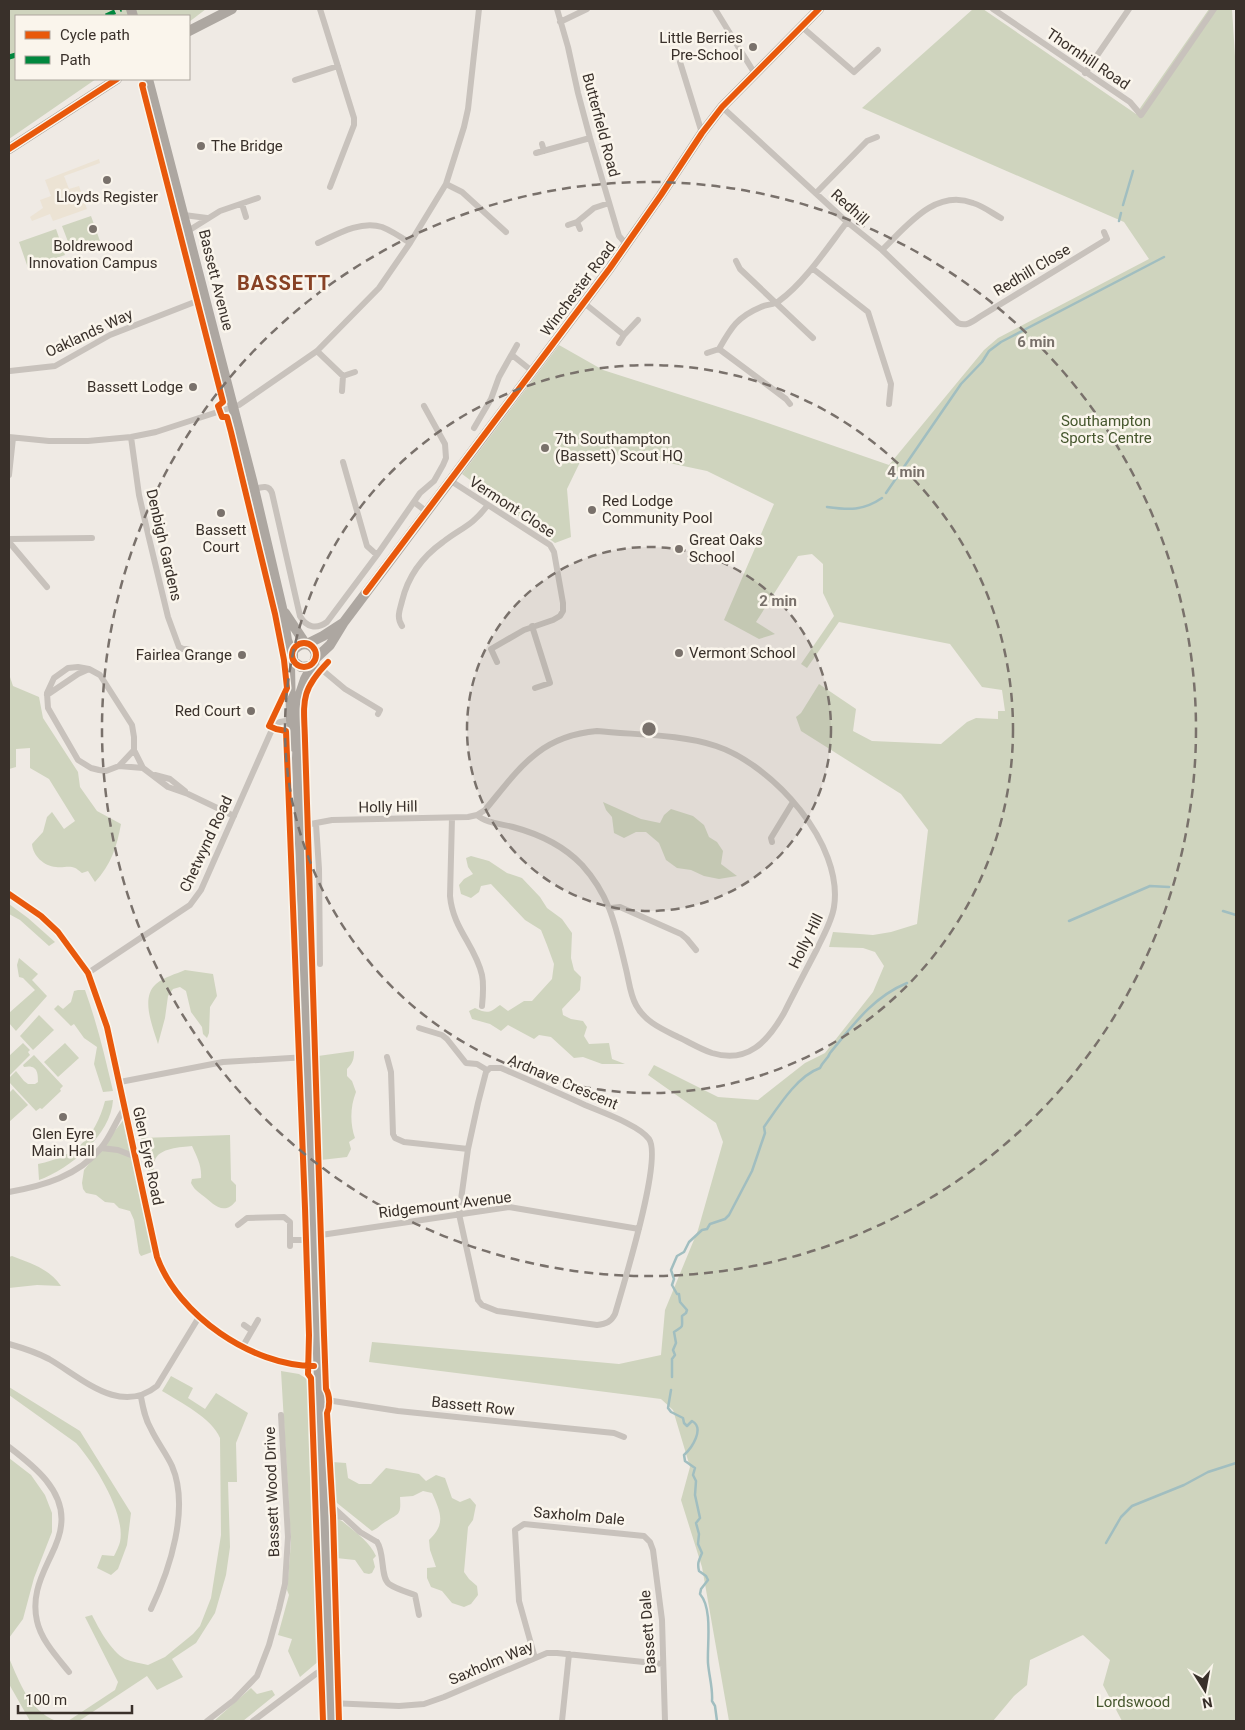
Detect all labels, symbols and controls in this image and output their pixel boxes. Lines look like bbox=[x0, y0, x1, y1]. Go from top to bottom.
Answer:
legend bbox=[15, 15, 190, 80]
street label: Thornhill Road bbox=[1043, 25, 1133, 93]
text: Cycle path bbox=[60, 26, 130, 44]
place label: Little Berries Pre-School bbox=[659, 29, 743, 64]
marker: Little Berries Pre-School bbox=[747, 41, 759, 53]
text: Path bbox=[60, 51, 91, 69]
street label: Butterfield Road bbox=[578, 71, 624, 179]
place label: The Bridge bbox=[211, 137, 283, 155]
marker: The Bridge bbox=[195, 140, 207, 152]
marker: Lloyds Register bbox=[101, 174, 113, 186]
street label: Redhill bbox=[827, 185, 873, 229]
place label: Lloyds Register bbox=[56, 188, 158, 206]
marker: Boldrewood Innovation Campus bbox=[87, 223, 99, 235]
street label: Bassett Avenue bbox=[195, 228, 237, 332]
place label: Boldrewood Innovation Campus bbox=[28, 237, 158, 272]
street label: Winchester Road bbox=[537, 238, 619, 340]
street label: Redhill Close bbox=[990, 240, 1074, 300]
district label: BASSETT bbox=[237, 271, 331, 295]
street label: Oaklands Way bbox=[42, 305, 136, 361]
text: 6 min bbox=[1017, 333, 1055, 351]
place label: Bassett Lodge bbox=[87, 378, 183, 396]
marker: Bassett Lodge bbox=[187, 381, 199, 393]
park label: Southampton Sports Centre bbox=[1060, 412, 1152, 447]
place label: 7th Southampton (Bassett) Scout HQ bbox=[555, 430, 683, 465]
marker: 7th Southampton (Bassett) Scout HQ bbox=[539, 442, 551, 454]
text: 4 min bbox=[887, 463, 925, 481]
street label: Vermont Close bbox=[466, 473, 558, 541]
street label: Denbigh Gardens bbox=[142, 487, 186, 603]
place label: Red Lodge Community Pool bbox=[602, 492, 713, 527]
marker: Red Lodge Community Pool bbox=[586, 504, 598, 516]
marker: Bassett Court bbox=[215, 507, 227, 519]
place label: Bassett Court bbox=[196, 521, 246, 556]
place label: Great Oaks School bbox=[689, 531, 763, 566]
marker: Great Oaks School bbox=[673, 543, 685, 555]
text: 2 min bbox=[759, 592, 797, 610]
place label: Vermont School bbox=[689, 644, 796, 662]
place label: Fairlea Grange bbox=[136, 646, 232, 664]
marker: Vermont School bbox=[673, 647, 685, 659]
marker: Fairlea Grange bbox=[236, 649, 248, 661]
place label: Red Court bbox=[175, 702, 241, 720]
marker: Red Court bbox=[245, 705, 257, 717]
centre of rings bbox=[640, 720, 658, 738]
street label: Chetwynd Road bbox=[176, 793, 236, 895]
street label: Holly Hill bbox=[358, 797, 418, 817]
street label: Holly Hill bbox=[785, 911, 827, 971]
street label: Ardnave Crescent bbox=[505, 1051, 621, 1113]
street label: Glen Eyre Road bbox=[129, 1105, 167, 1207]
marker: Glen Eyre Main Hall bbox=[57, 1111, 69, 1123]
place label: Glen Eyre Main Hall bbox=[31, 1125, 95, 1160]
street label: Ridgemount Avenue bbox=[378, 1188, 512, 1222]
street label: Bassett Row bbox=[431, 1393, 515, 1419]
street label: Bassett Wood Drive bbox=[261, 1426, 283, 1558]
street label: Saxholm Dale bbox=[533, 1503, 625, 1529]
street label: Bassett Dale bbox=[636, 1589, 660, 1675]
street label: Saxholm Way bbox=[446, 1637, 536, 1689]
north arrow bbox=[1180, 1665, 1230, 1715]
scale bar bbox=[18, 1682, 131, 1714]
text: 100 m bbox=[25, 1691, 67, 1709]
park label: Lordswood bbox=[1096, 1693, 1170, 1711]
text: N bbox=[1201, 1694, 1214, 1712]

